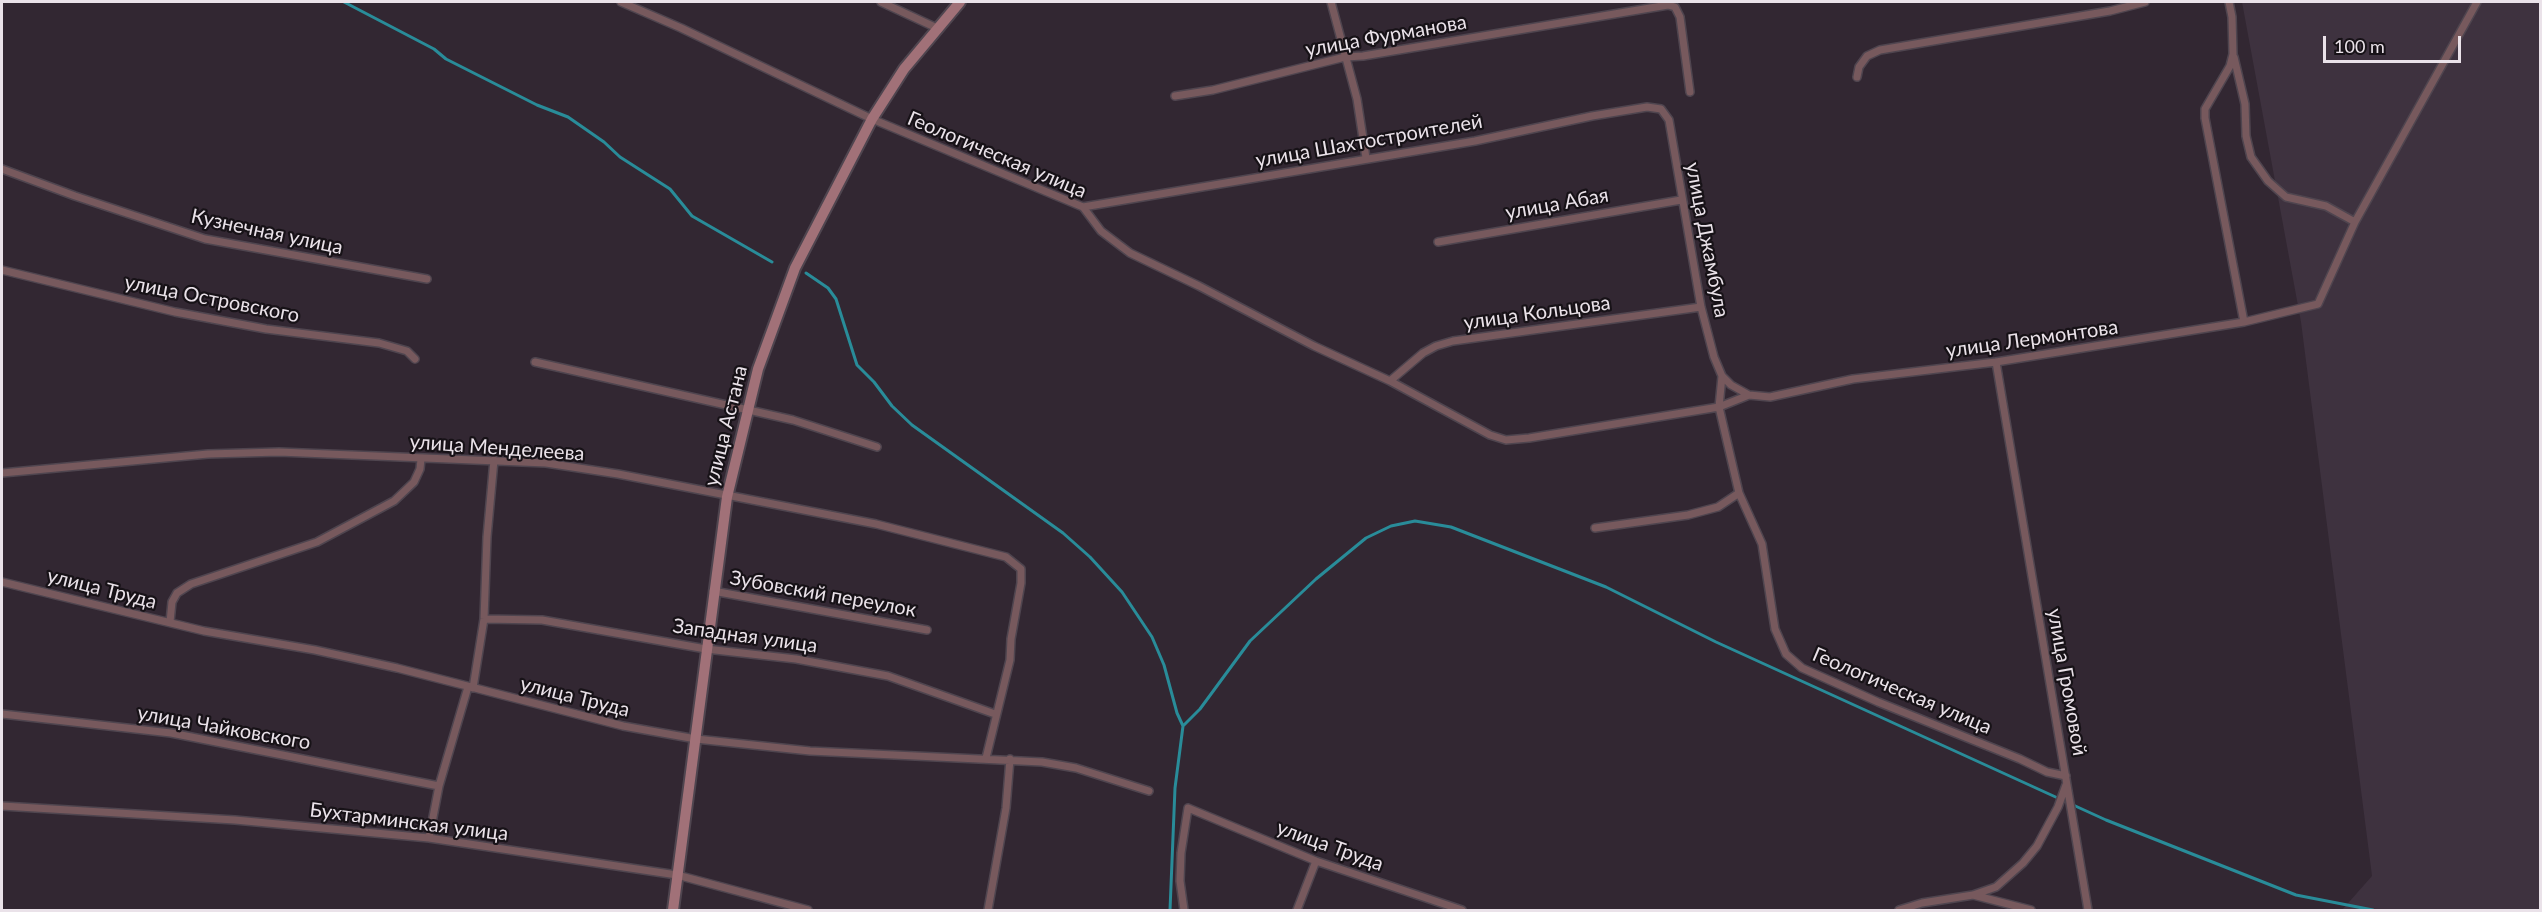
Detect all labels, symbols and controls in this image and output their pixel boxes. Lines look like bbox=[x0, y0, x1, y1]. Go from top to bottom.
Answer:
street label: улица Фурманова bbox=[1303, 10, 1469, 62]
scale bar bbox=[2326, 24, 2464, 62]
text: 100 m bbox=[2334, 35, 2385, 57]
street label: Геологическая улица bbox=[904, 106, 1090, 204]
street label: улица Шахтостроителей bbox=[1254, 109, 1484, 173]
street label: улица Джамбула bbox=[1680, 160, 1734, 320]
street label: улица Абая bbox=[1504, 183, 1610, 225]
street label: Кузнечная улица bbox=[189, 204, 345, 260]
street label: улица Островского bbox=[122, 270, 302, 328]
street label: улица Кольцова bbox=[1462, 291, 1612, 335]
street label: улица Лермонтова bbox=[1945, 315, 2119, 363]
street label: улица Астана bbox=[699, 363, 753, 489]
street label: улица Менделеева bbox=[409, 430, 585, 466]
street label: улица Труда bbox=[45, 564, 159, 614]
street label: Зубовский переулок bbox=[728, 566, 918, 622]
street label: улица Громовой bbox=[2042, 607, 2092, 757]
street label: Западная улица bbox=[671, 614, 819, 658]
street label: Геологическая улица bbox=[1809, 642, 1995, 740]
street label: улица Труда bbox=[518, 672, 632, 722]
street label: улица Чайковского bbox=[136, 701, 312, 755]
street label: Бухтарминская улица bbox=[308, 798, 510, 846]
street label: улица Труда bbox=[1273, 816, 1387, 876]

